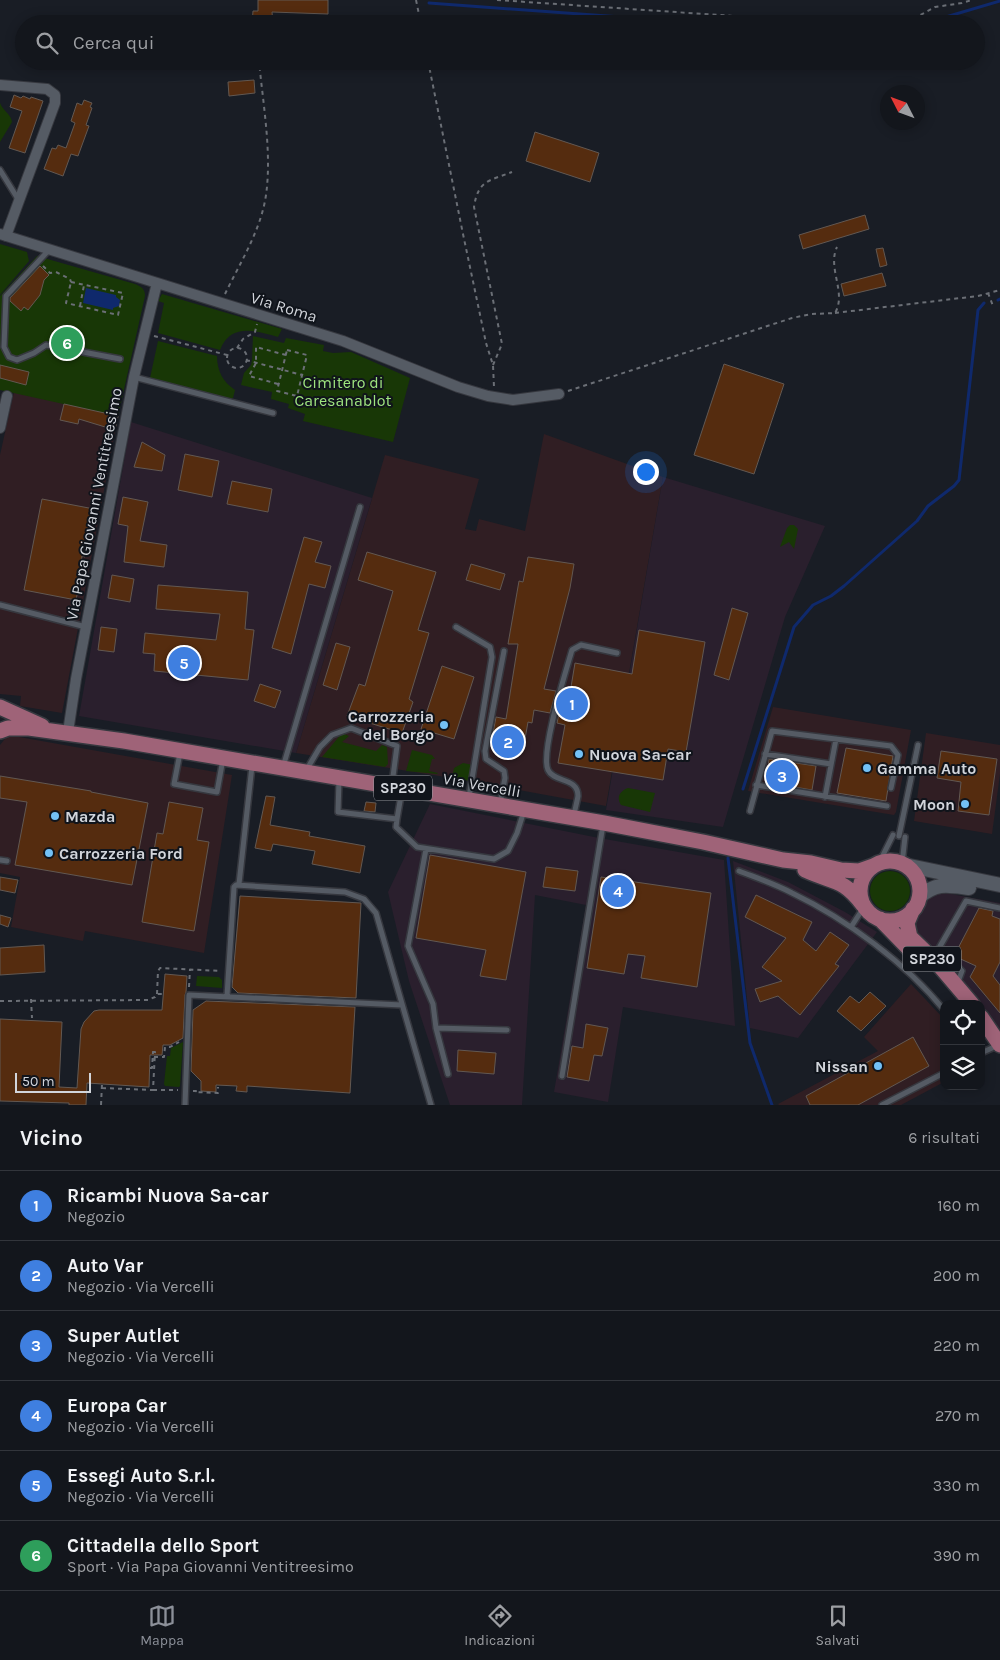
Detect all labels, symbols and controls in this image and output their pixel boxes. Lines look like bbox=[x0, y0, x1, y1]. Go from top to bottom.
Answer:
search box bbox=[15, 15, 985, 70]
icon: search bbox=[33, 29, 61, 57]
text: Cerca qui bbox=[73, 32, 154, 54]
north arrow bbox=[880, 85, 925, 130]
street label: Via Roma bbox=[248, 288, 320, 326]
pin: 6 bbox=[51, 324, 83, 362]
park label: Cimitero di Caresanablot bbox=[294, 373, 392, 410]
street label: Via Papa Giovanni Ventitreesimo bbox=[62, 386, 126, 622]
your location bbox=[633, 459, 659, 485]
pin: 5 bbox=[168, 644, 200, 682]
pin: 1 bbox=[556, 685, 588, 723]
place label: Carrozzeria del Borgo bbox=[348, 707, 434, 744]
marker: Carrozzeria del Borgo bbox=[438, 719, 450, 731]
pin: 2 bbox=[492, 723, 524, 761]
place label: Nuova Sa-car bbox=[589, 745, 692, 764]
marker: Nuova Sa-car bbox=[573, 748, 585, 760]
pin: 3 bbox=[766, 757, 798, 795]
place label: Gamma Auto bbox=[877, 759, 976, 778]
marker: Gamma Auto bbox=[861, 762, 873, 774]
street label: Via Vercelli bbox=[441, 769, 523, 801]
road number: SP230 bbox=[374, 776, 432, 800]
place label: Moon bbox=[913, 795, 955, 814]
marker: Moon bbox=[959, 798, 971, 810]
place label: Mazda bbox=[65, 807, 115, 826]
marker: Mazda bbox=[49, 810, 61, 822]
place label: Carrozzeria Ford bbox=[59, 844, 183, 863]
marker: Carrozzeria Ford bbox=[43, 847, 55, 859]
pin: 4 bbox=[602, 872, 634, 910]
road number: SP230 bbox=[903, 946, 961, 972]
map controls bbox=[940, 1000, 985, 1090]
button: locate bbox=[940, 1000, 985, 1045]
button: layers bbox=[940, 1045, 985, 1090]
place label: Nissan bbox=[815, 1057, 868, 1076]
marker: Nissan bbox=[872, 1060, 884, 1072]
scale bar bbox=[15, 1070, 91, 1093]
text: 50 m bbox=[22, 1073, 55, 1090]
text: Vicino bbox=[20, 1126, 83, 1150]
text: 6 risultati bbox=[908, 1128, 980, 1147]
text: Ricambi Nuova Sa-car bbox=[67, 1185, 268, 1207]
text: 1 bbox=[33, 1196, 39, 1215]
text: 160 m bbox=[937, 1196, 980, 1215]
text: Negozio bbox=[67, 1207, 125, 1226]
text: Auto Var bbox=[67, 1255, 143, 1277]
text: 2 bbox=[31, 1266, 41, 1285]
text: 200 m bbox=[933, 1266, 980, 1285]
text: Negozio · Via Vercelli bbox=[67, 1277, 215, 1296]
text: Super Autlet bbox=[67, 1325, 180, 1347]
text: 3 bbox=[31, 1336, 41, 1355]
text: 220 m bbox=[933, 1336, 980, 1355]
text: Negozio · Via Vercelli bbox=[67, 1347, 215, 1366]
text: Europa Car bbox=[67, 1395, 166, 1417]
text: 4 bbox=[31, 1406, 41, 1425]
text: 270 m bbox=[935, 1406, 980, 1425]
text: Negozio · Via Vercelli bbox=[67, 1417, 215, 1436]
text: Essegi Auto S.r.l. bbox=[67, 1465, 215, 1487]
text: 5 bbox=[31, 1476, 41, 1495]
text: 330 m bbox=[933, 1476, 980, 1495]
text: Negozio · Via Vercelli bbox=[67, 1487, 215, 1506]
text: Cittadella dello Sport bbox=[67, 1535, 259, 1557]
text: 6 bbox=[31, 1546, 41, 1565]
text: 390 m bbox=[933, 1546, 980, 1565]
text: Sport · Via Papa Giovanni Ventitreesimo bbox=[67, 1557, 354, 1576]
tab: Mappa bbox=[140, 1602, 184, 1649]
tab: Indicazioni bbox=[464, 1602, 535, 1649]
tab: Salvati bbox=[816, 1602, 860, 1649]

